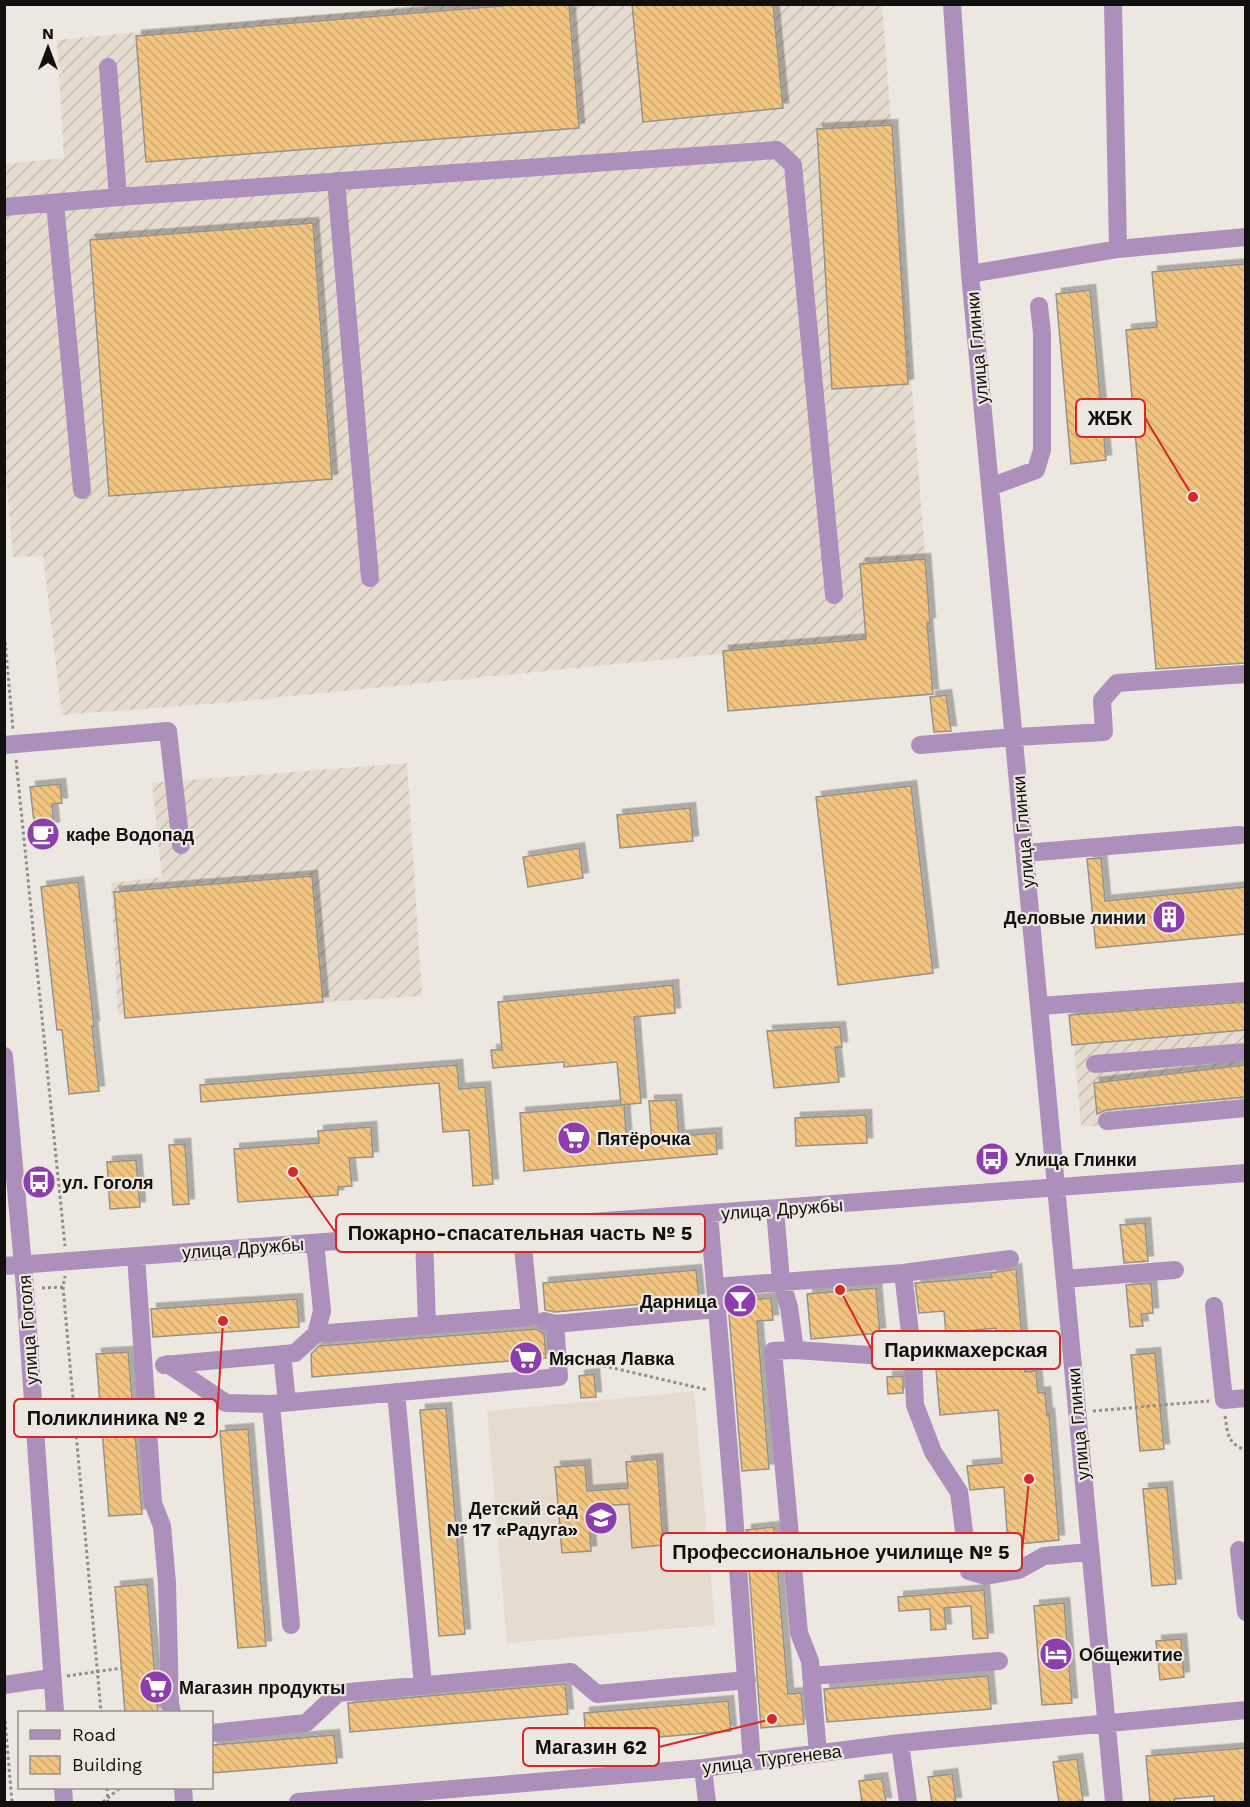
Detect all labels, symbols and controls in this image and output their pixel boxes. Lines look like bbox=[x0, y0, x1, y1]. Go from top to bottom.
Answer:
north arrow bbox=[18, 18, 78, 78]
text: N bbox=[42, 24, 54, 43]
street label: улица Глинки bbox=[962, 291, 992, 405]
callout: ЖБК bbox=[1076, 399, 1145, 437]
text: ЖБК bbox=[1087, 406, 1133, 430]
street label: улица Глинки bbox=[1008, 775, 1038, 889]
cafe icon: кафе Водопад bbox=[25, 816, 61, 852]
place label: кафе Водопад bbox=[66, 824, 195, 845]
building icon: Деловые линии bbox=[1151, 899, 1187, 935]
place label: Деловые линии bbox=[1004, 907, 1146, 928]
supermarket icon: Пятёрочка bbox=[556, 1120, 592, 1156]
place label: Пятёрочка bbox=[597, 1128, 691, 1149]
bus stop icon: Улица Глинки bbox=[974, 1141, 1010, 1177]
place label: Улица Глинки bbox=[1015, 1149, 1137, 1170]
bus stop icon: ул. Гоголя bbox=[21, 1164, 57, 1200]
place label: ул. Гоголя bbox=[62, 1172, 154, 1193]
street label: улица Дружбы bbox=[720, 1194, 844, 1224]
callout: Пожарно-спасательная часть № 5 bbox=[336, 1214, 705, 1252]
text: Пожарно-спасательная часть № 5 bbox=[348, 1221, 692, 1245]
street label: улица Дружбы bbox=[181, 1233, 305, 1263]
street label: улица Гоголя bbox=[14, 1274, 42, 1386]
bar icon: Дарница bbox=[722, 1283, 758, 1319]
place label: Дарница bbox=[640, 1291, 718, 1312]
callout: Парикмахерская bbox=[872, 1331, 1060, 1369]
text: Парикмахерская bbox=[884, 1338, 1048, 1362]
supermarket icon: Мясная Лавка bbox=[508, 1340, 544, 1376]
place label: Мясная Лавка bbox=[549, 1348, 675, 1369]
street label: улица Глинки bbox=[1063, 1367, 1093, 1481]
callout: Поликлиника № 2 bbox=[14, 1399, 217, 1437]
text: Поликлиника № 2 bbox=[27, 1406, 205, 1430]
place label: Детский сад № 17 «Радуга» bbox=[447, 1498, 579, 1540]
school or university icon: Детский сад № 17 «Радуга» bbox=[583, 1500, 619, 1536]
callout: Профессиональное училище № 5 bbox=[661, 1533, 1022, 1571]
text: Профессиональное училище № 5 bbox=[672, 1540, 1010, 1564]
hotel icon: Общежитие bbox=[1038, 1636, 1074, 1672]
place label: Общежитие bbox=[1079, 1644, 1183, 1665]
supermarket icon: Магазин продукты bbox=[138, 1669, 174, 1705]
place label: Магазин продукты bbox=[179, 1677, 345, 1698]
legend bbox=[18, 1711, 213, 1789]
text: Road bbox=[72, 1724, 116, 1745]
callout: Магазин 62 bbox=[523, 1728, 659, 1766]
text: Магазин 62 bbox=[535, 1735, 647, 1759]
street label: улица Тургенева bbox=[701, 1740, 844, 1778]
text: Building bbox=[72, 1754, 142, 1775]

